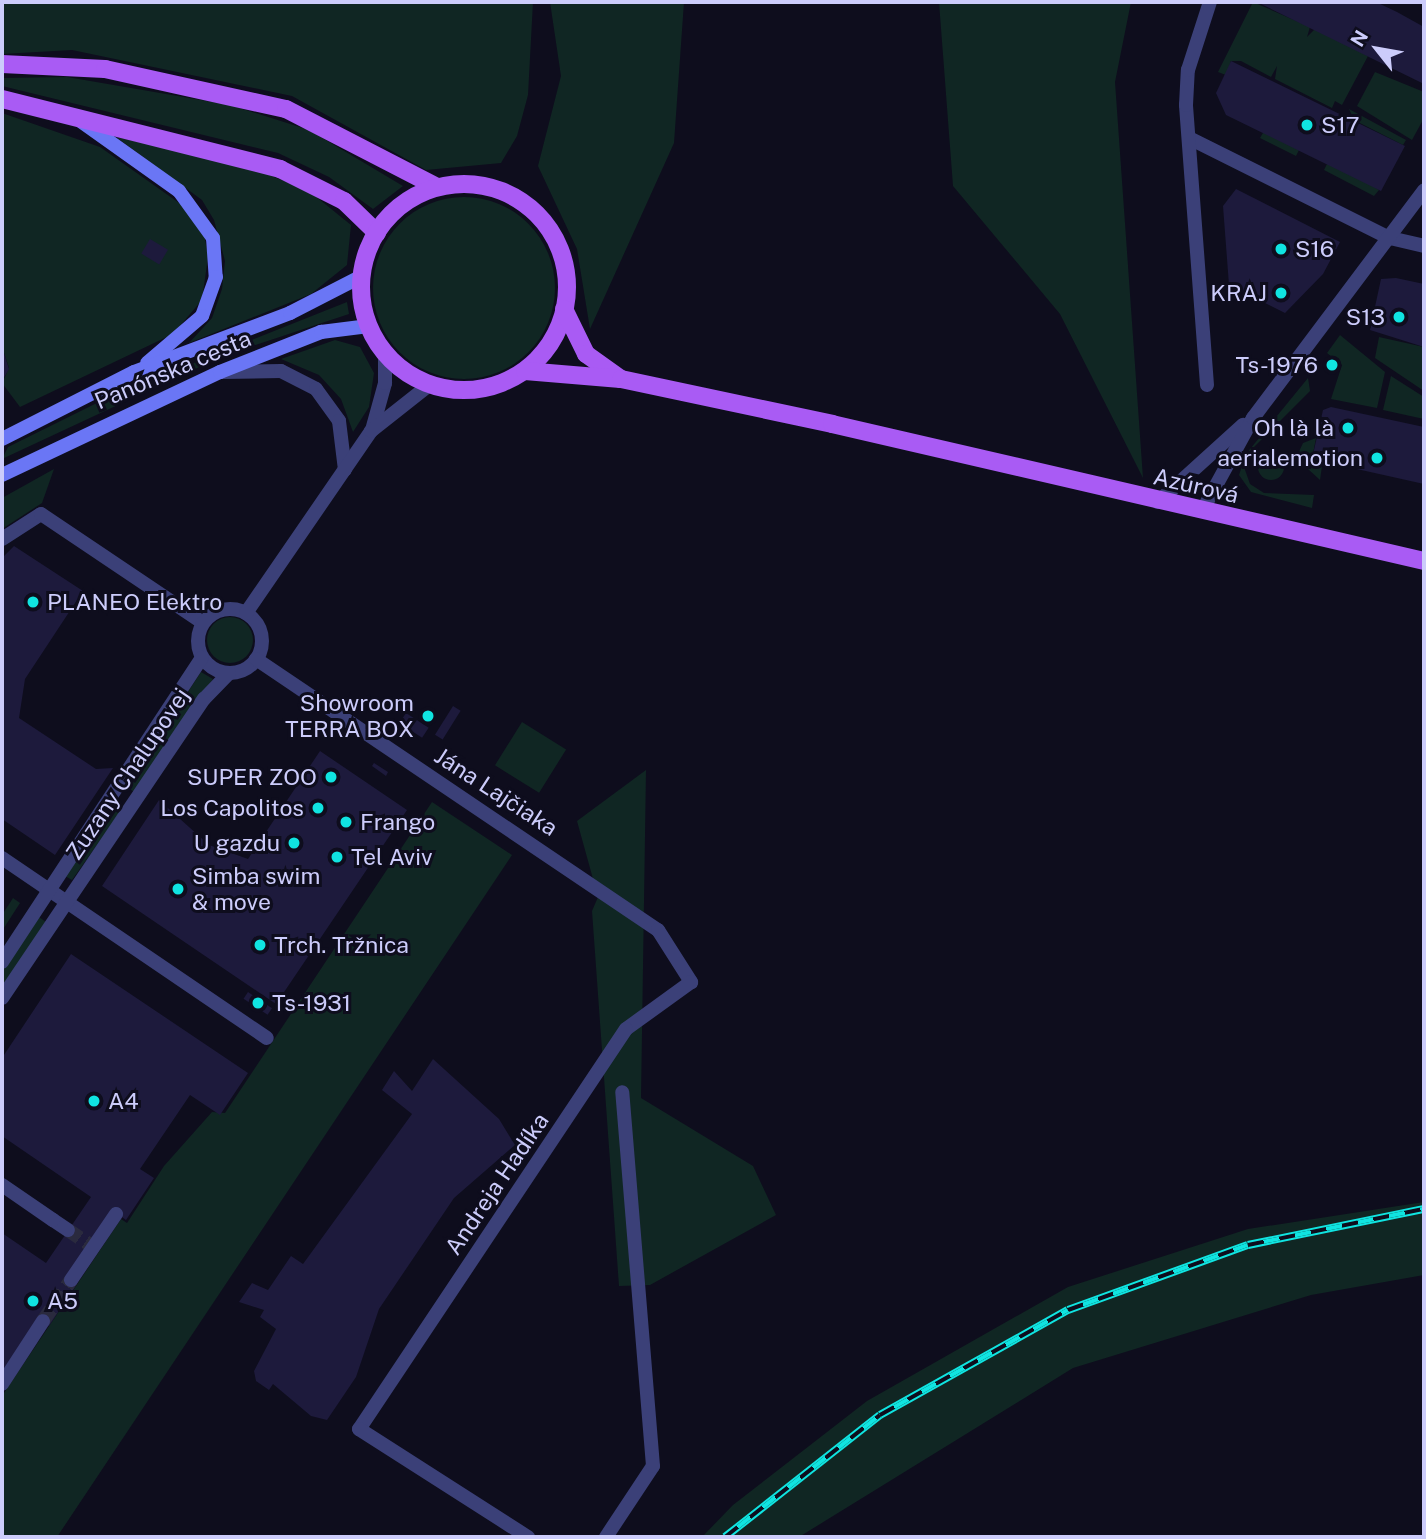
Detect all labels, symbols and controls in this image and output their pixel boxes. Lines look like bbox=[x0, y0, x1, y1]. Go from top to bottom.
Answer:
north arrow bbox=[1342, 14, 1412, 84]
text: N bbox=[1346, 26, 1372, 50]
place label: S17 bbox=[1321, 111, 1360, 139]
marker: S17 bbox=[1299, 117, 1315, 133]
place label: S16 bbox=[1295, 235, 1334, 263]
marker: S16 bbox=[1273, 241, 1289, 257]
place label: KRAJ bbox=[1210, 279, 1267, 307]
marker: KRAJ bbox=[1273, 285, 1289, 301]
place label: S13 bbox=[1346, 303, 1385, 331]
marker: S13 bbox=[1391, 309, 1407, 325]
street label: Panónska cesta bbox=[91, 325, 255, 415]
place label: Ts-1976 bbox=[1235, 351, 1318, 379]
marker: Ts-1976 bbox=[1324, 357, 1340, 373]
place label: Oh là là bbox=[1254, 414, 1334, 442]
marker: Oh là là bbox=[1340, 420, 1356, 436]
place label: aerialemotion bbox=[1217, 444, 1363, 472]
marker: aerialemotion bbox=[1369, 450, 1385, 466]
street label: Azúrová bbox=[1151, 463, 1241, 509]
place label: PLANEO Elektro bbox=[47, 588, 222, 616]
marker: PLANEO Elektro bbox=[25, 594, 41, 610]
street label: Zuzany Chalupovej bbox=[60, 683, 196, 865]
place label: Showroom TERRA BOX bbox=[285, 689, 414, 743]
marker: Showroom TERRA BOX bbox=[420, 708, 436, 724]
street label: Jána Lajčiaka bbox=[429, 742, 563, 842]
place label: SUPER ZOO bbox=[187, 763, 317, 791]
marker: SUPER ZOO bbox=[323, 769, 339, 785]
place label: Los Capolitos bbox=[160, 794, 304, 822]
marker: Los Capolitos bbox=[310, 800, 326, 816]
place label: Frango bbox=[360, 808, 435, 836]
marker: Frango bbox=[338, 814, 354, 830]
place label: U gazdu bbox=[194, 829, 280, 857]
marker: U gazdu bbox=[286, 835, 302, 851]
place label: Tel Aviv bbox=[351, 843, 432, 871]
marker: Tel Aviv bbox=[329, 849, 345, 865]
place label: Simba swim & move bbox=[192, 862, 320, 916]
marker: Simba swim & move bbox=[170, 881, 186, 897]
place label: Trch. Tržnica bbox=[274, 931, 409, 959]
marker: Trch. Tržnica bbox=[252, 937, 268, 953]
place label: Ts-1931 bbox=[272, 989, 351, 1017]
marker: Ts-1931 bbox=[250, 995, 266, 1011]
place label: A4 bbox=[108, 1087, 139, 1115]
marker: A4 bbox=[86, 1093, 102, 1109]
street label: Andreja Hadíka bbox=[439, 1108, 555, 1260]
place label: A5 bbox=[47, 1287, 78, 1315]
marker: A5 bbox=[25, 1293, 41, 1309]

